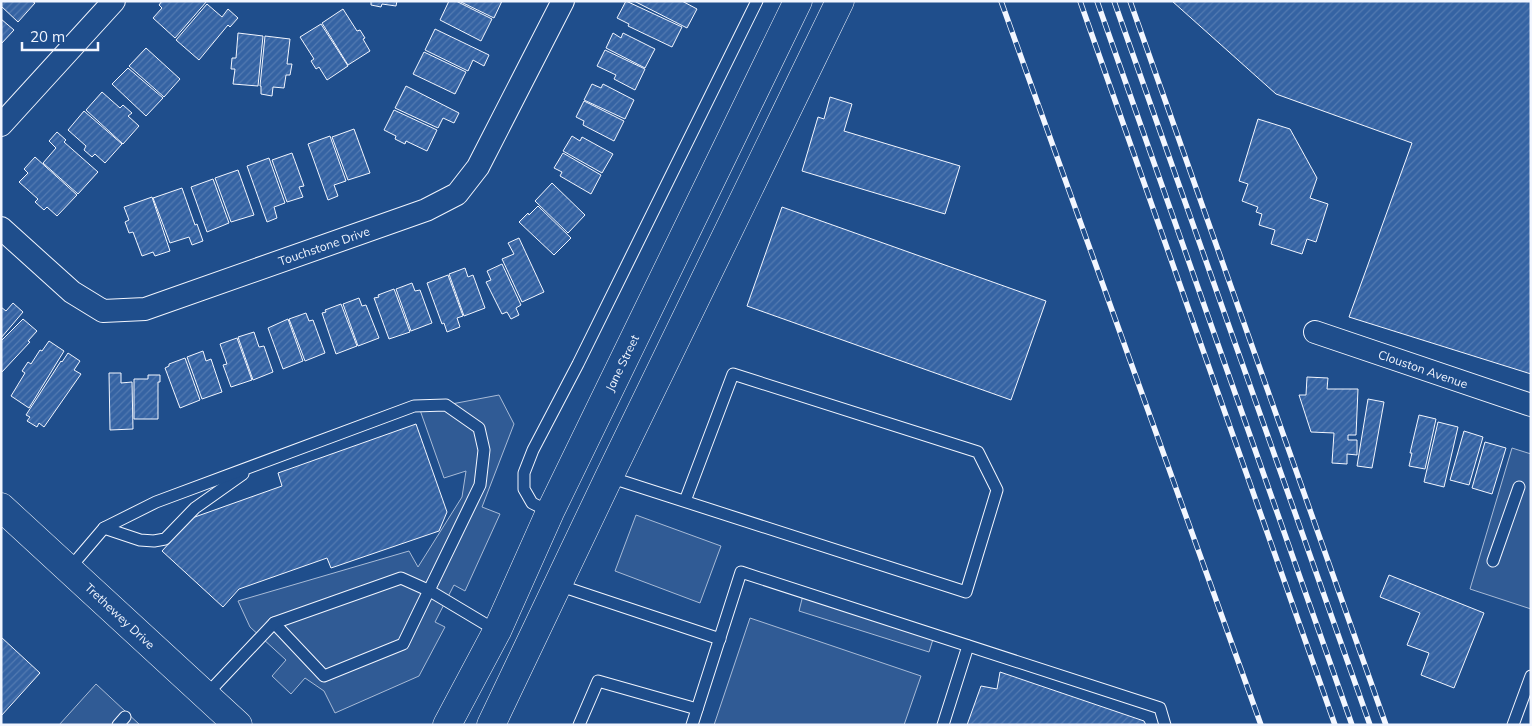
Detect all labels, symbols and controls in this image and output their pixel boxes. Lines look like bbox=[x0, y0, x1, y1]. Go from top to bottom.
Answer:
scale bar bbox=[22, 20, 99, 52]
text: 20 m bbox=[30, 27, 65, 46]
street label: Touchstone Drive bbox=[276, 223, 372, 269]
street label: Jane Street bbox=[602, 332, 642, 394]
street label: Clouston Avenue bbox=[1376, 347, 1470, 391]
street label: Trethewey Drive bbox=[82, 580, 158, 652]

